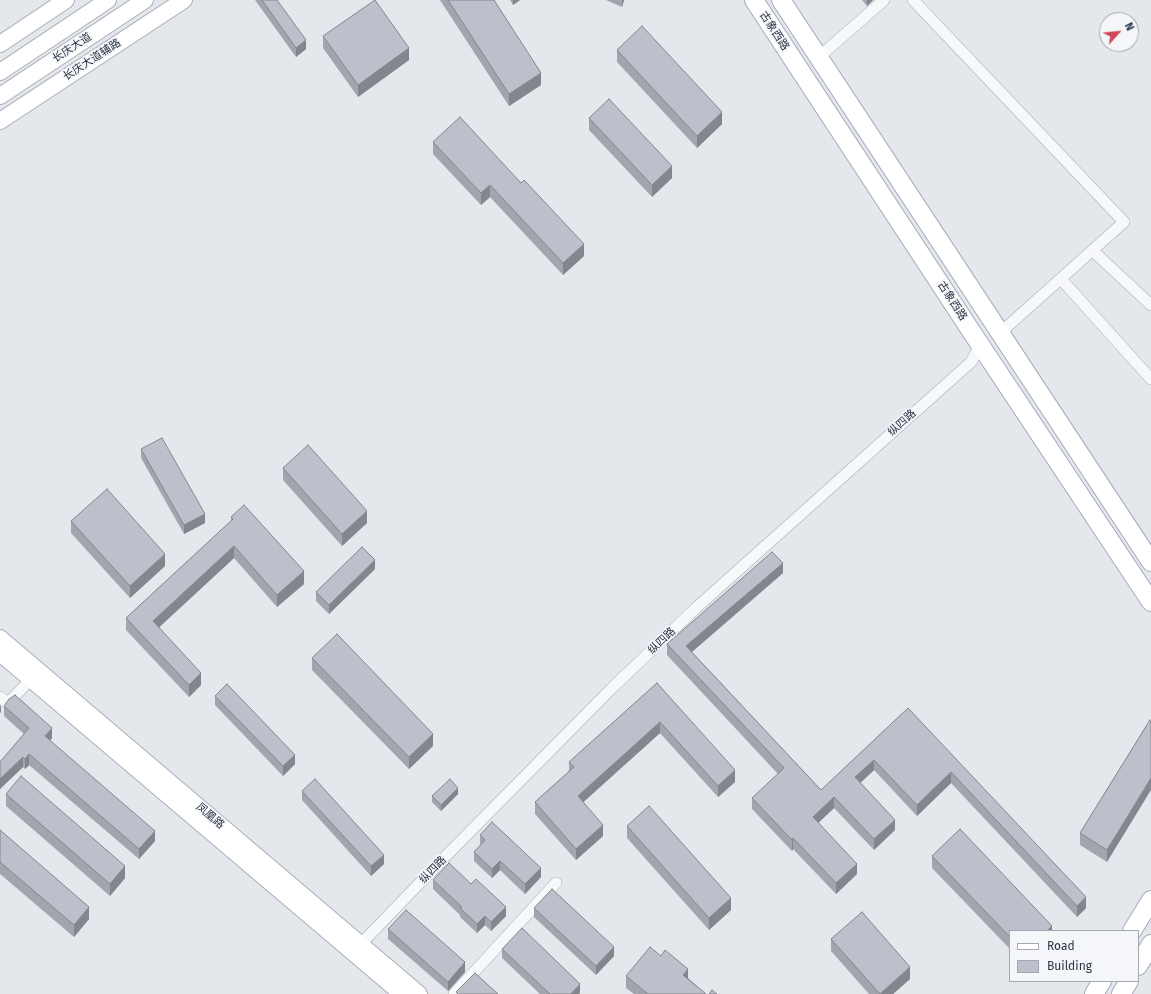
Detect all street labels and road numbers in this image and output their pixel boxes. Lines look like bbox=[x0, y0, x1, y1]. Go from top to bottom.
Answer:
street label: 古象西路 bbox=[756, 9, 792, 53]
street label: 长庆大道 bbox=[50, 30, 94, 66]
street label: 长庆大道辅路 bbox=[61, 36, 123, 84]
street label: 古象西路 bbox=[934, 279, 970, 323]
street label: 纵四路 bbox=[885, 407, 919, 439]
street label: 纵四路 bbox=[645, 625, 679, 657]
street label: 凤凰路 bbox=[193, 800, 227, 832]
street label: 纵四路 bbox=[417, 854, 449, 886]

